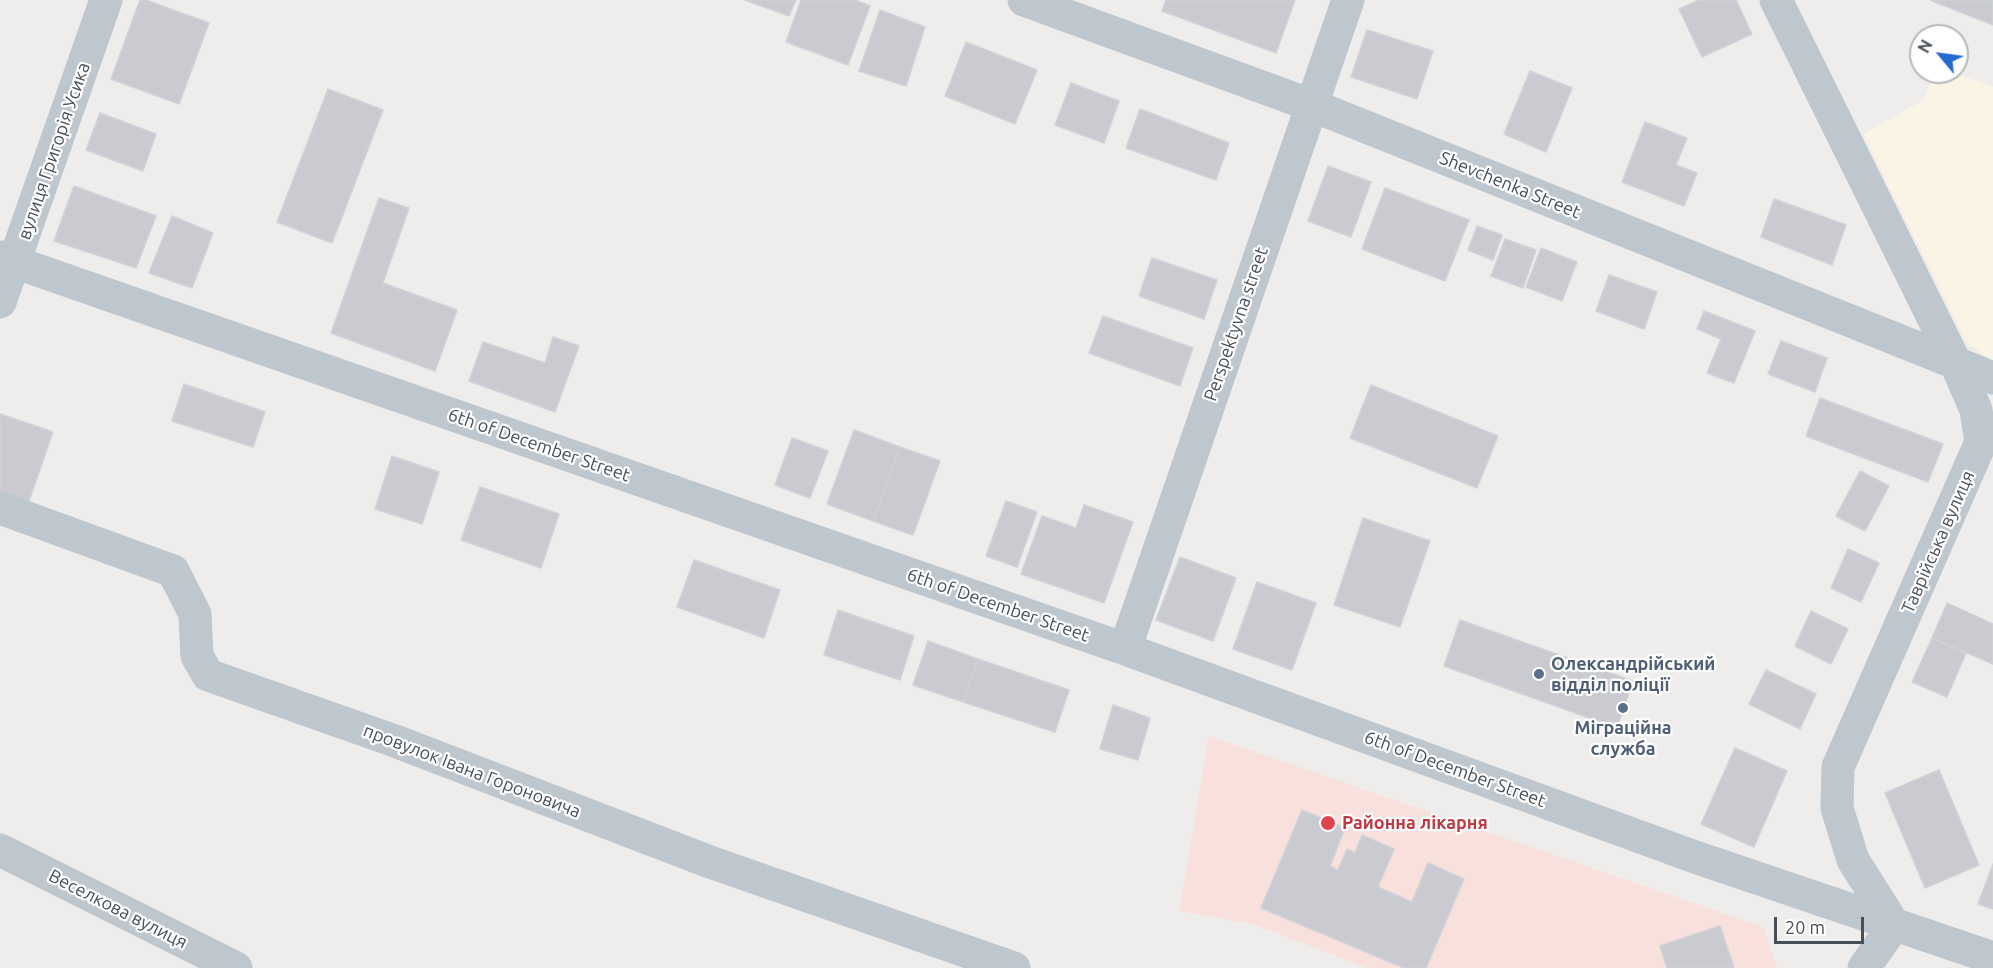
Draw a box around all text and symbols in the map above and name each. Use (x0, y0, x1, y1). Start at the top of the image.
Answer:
north arrow (1909, 24, 1969, 84)
text: N (1914, 37, 1936, 56)
street label: вулиця Григорія Усика (13, 59, 95, 243)
street label: Shevchenka Street (1436, 147, 1584, 223)
street label: Perspektyvna street (1199, 244, 1273, 404)
street label: 6th of December Street (445, 404, 633, 486)
street label: Таврійська вулиця (1897, 467, 1979, 617)
street label: 6th of December Street (904, 564, 1092, 646)
place label: Олександрійський відділ поліції (1551, 653, 1715, 696)
marker: Олександрійський відділ поліції (1532, 667, 1546, 681)
marker: Міграційна служба (1616, 701, 1630, 715)
place label: Міграційна служба (1574, 717, 1672, 760)
street label: провулок Івана Гороновича (360, 720, 584, 822)
street label: 6th of December Street (1361, 726, 1549, 812)
place label: Районна лікарня (1342, 812, 1488, 834)
marker: Районна лікарня (1319, 814, 1337, 832)
street label: Веселкова вулиця (45, 865, 191, 953)
scale bar (1777, 905, 1867, 943)
text: 20 m (1785, 917, 1825, 937)

